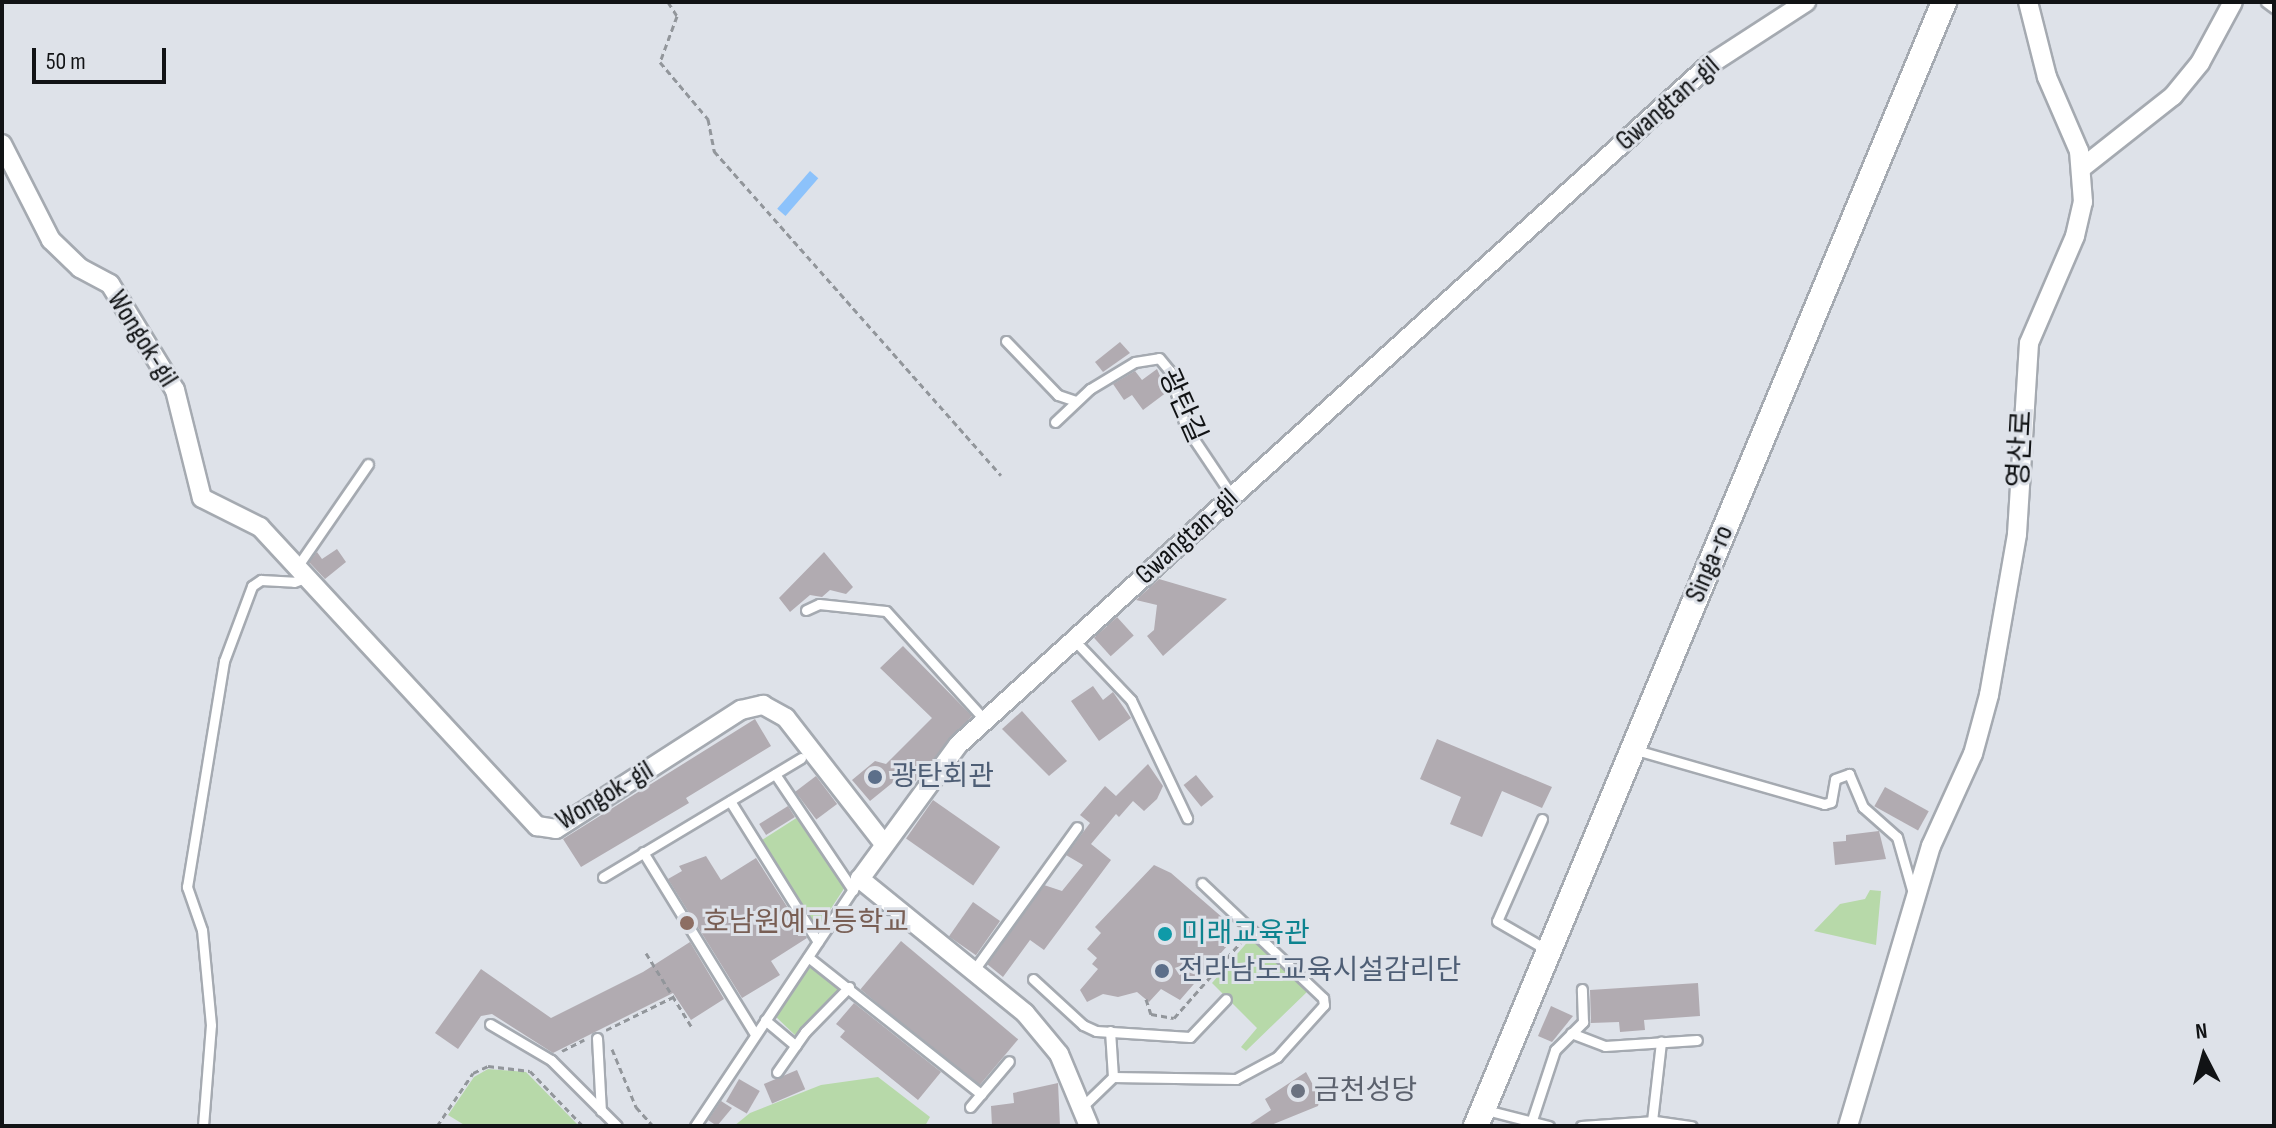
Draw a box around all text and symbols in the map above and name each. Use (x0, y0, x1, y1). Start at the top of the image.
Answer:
scale bar (36, 32, 170, 82)
text: 50 m (46, 47, 86, 76)
street label: Gwangtan-gil (1609, 50, 1727, 158)
street label: Wongok-gil (99, 285, 185, 393)
street label: 광탄길 (1151, 364, 1213, 448)
street label: 영산로 (2002, 410, 2040, 488)
street label: Gwangtan-gil (1129, 482, 1245, 592)
street label: Singa-ro (1679, 520, 1741, 608)
street label: Wongok-gil (550, 754, 660, 838)
place label: 광탄회관 (891, 760, 994, 794)
marker: 광탄회관 (866, 768, 884, 786)
place label: 호남원예고등학교 (703, 906, 909, 940)
marker: 호남원예고등학교 (678, 914, 696, 932)
place label: 미래교육관 (1181, 917, 1310, 951)
marker: 미래교육관 (1156, 925, 1174, 943)
place label: 전라남도교육시설감리단 (1178, 954, 1461, 988)
marker: 전라남도교육시설감리단 (1153, 962, 1171, 980)
north arrow (2164, 1016, 2244, 1096)
text: N (2194, 1018, 2209, 1046)
place label: 금천성당 (1314, 1074, 1417, 1108)
marker: 금천성당 (1289, 1082, 1307, 1100)

